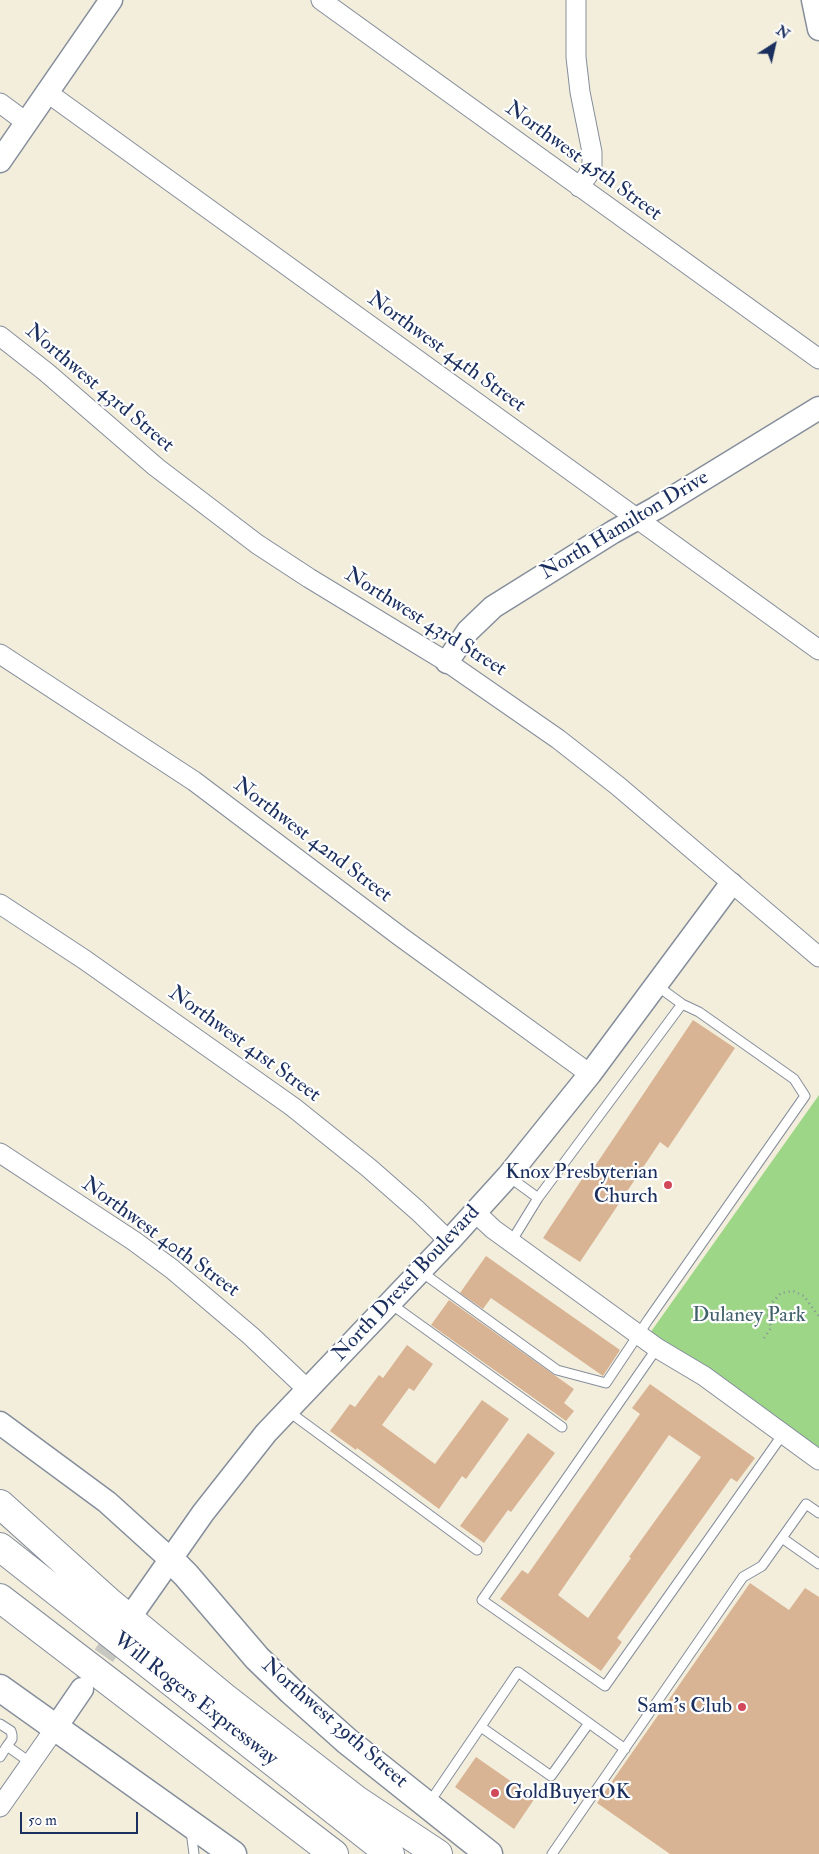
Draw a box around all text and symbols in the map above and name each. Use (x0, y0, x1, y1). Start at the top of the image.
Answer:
north arrow (749, 20, 799, 70)
text: N (773, 22, 793, 43)
street label: Northwest 45th Street (500, 97, 666, 227)
street label: Northwest 44th Street (362, 287, 530, 419)
street label: Northwest 43rd Street (20, 319, 178, 459)
street label: North Hamilton Drive (536, 466, 714, 586)
street label: Northwest 43rd Street (339, 563, 511, 683)
street label: Northwest 42nd Street (228, 773, 396, 909)
street label: Northwest 41st Street (163, 981, 325, 1109)
place label: Knox Presbyterian Church (505, 1160, 658, 1210)
street label: Northwest 40th Street (76, 1172, 244, 1304)
marker: Knox Presbyterian Church (662, 1179, 674, 1191)
street label: North Drexel Boulevard (328, 1201, 486, 1367)
park label: Dulaney Park (692, 1303, 806, 1329)
street label: Will Rogers Expressway (108, 1628, 282, 1772)
street label: Northwest 39th Street (256, 1654, 412, 1794)
place label: Sam's Club (637, 1694, 732, 1720)
marker: Sam's Club (736, 1701, 748, 1713)
place label: GoldBuyerOK (505, 1780, 630, 1806)
marker: GoldBuyerOK (489, 1787, 501, 1799)
scale bar (22, 1802, 140, 1834)
text: 50 m (28, 1811, 57, 1830)

